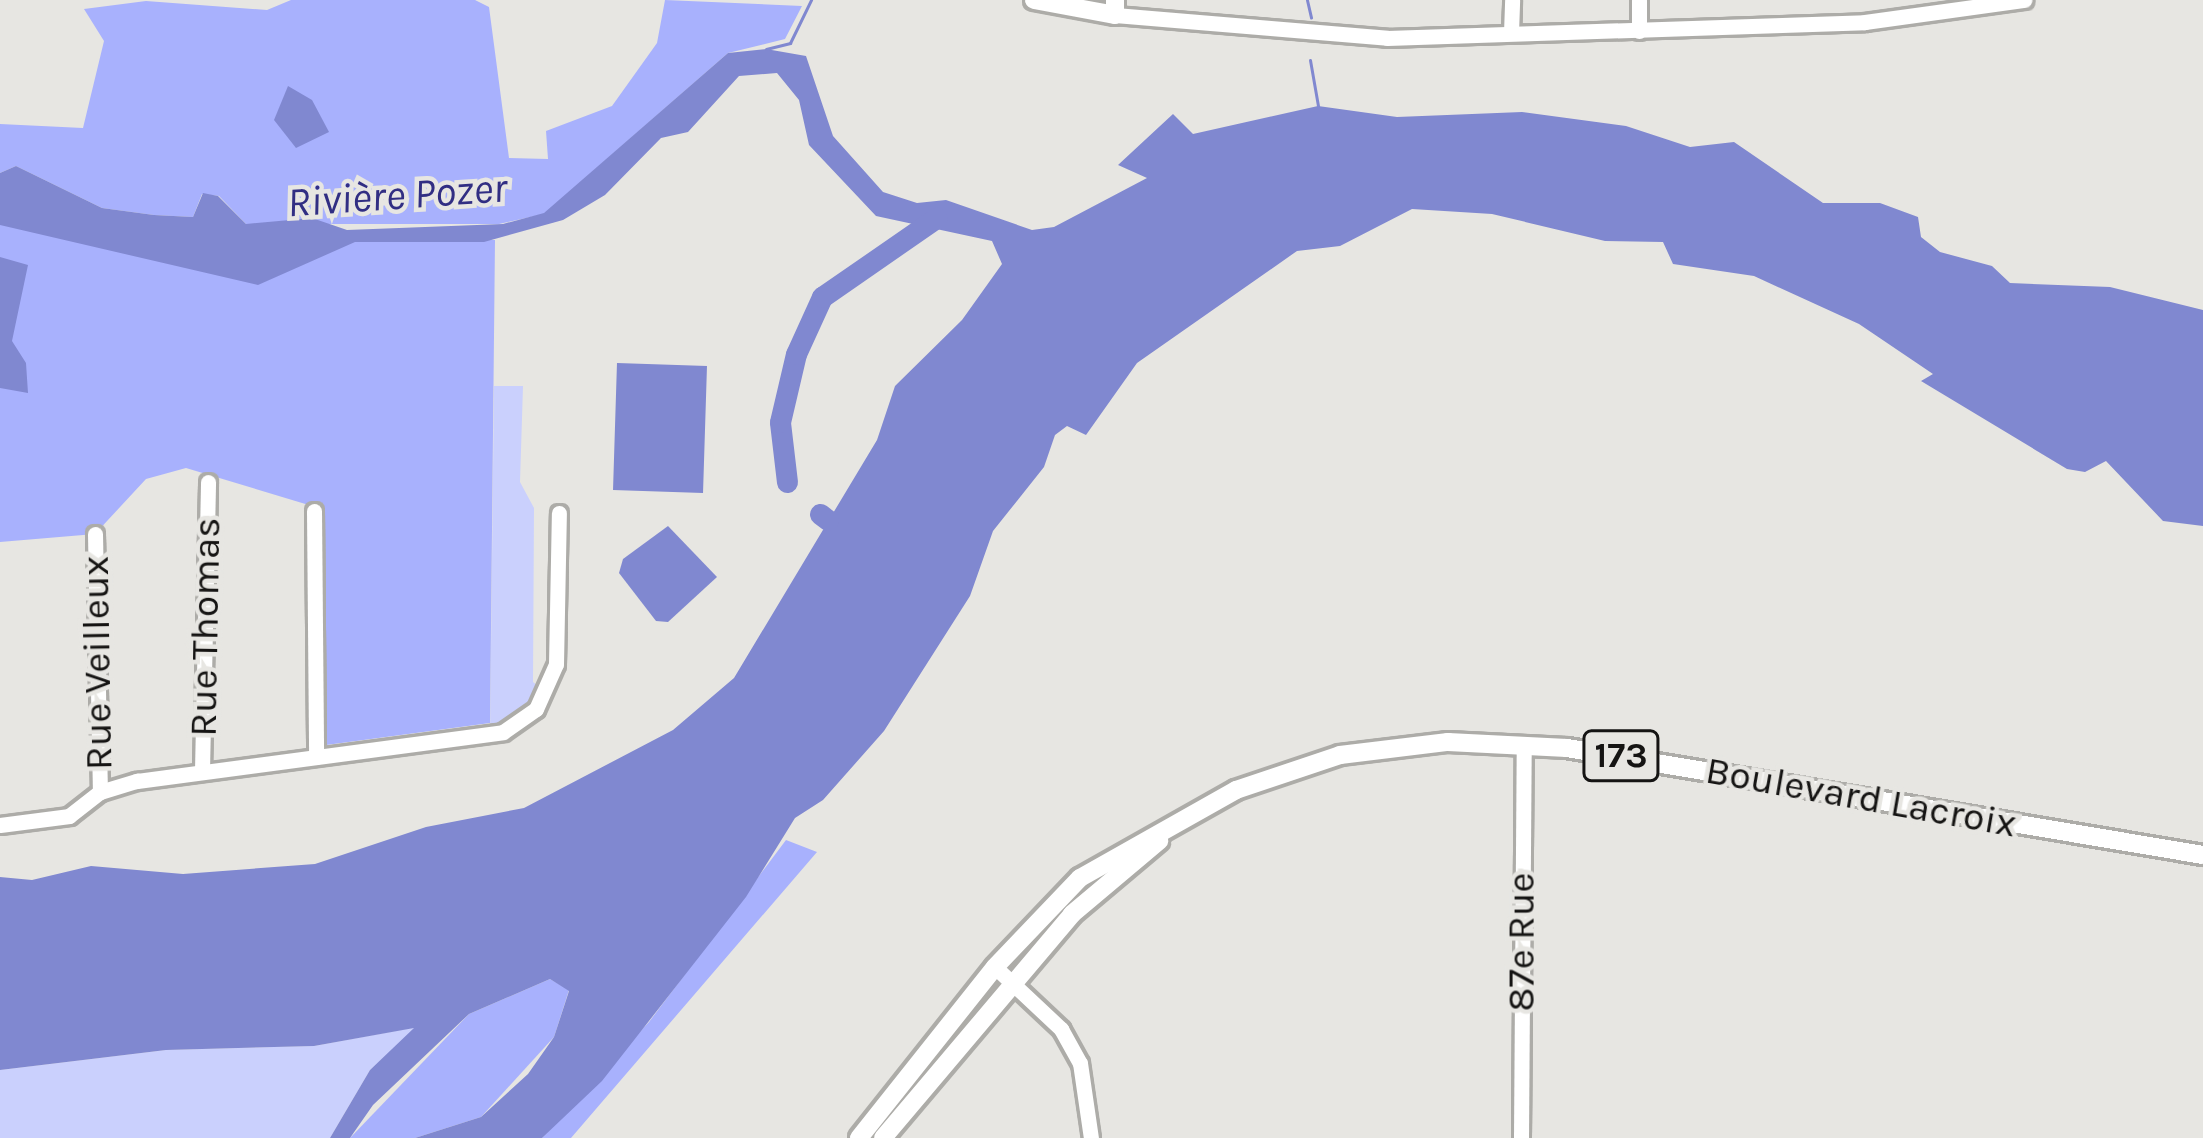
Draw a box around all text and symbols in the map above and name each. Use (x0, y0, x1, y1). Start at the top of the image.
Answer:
water label: Rivière Pozer (285, 162, 509, 228)
street label: Rue Thomas (180, 517, 230, 737)
street label: Rue Veilleux (72, 555, 122, 771)
road number: 173 (1582, 726, 1660, 786)
street label: Boulevard Lacroix (1702, 747, 2020, 847)
street label: 87e Rue (1498, 872, 1544, 1012)

